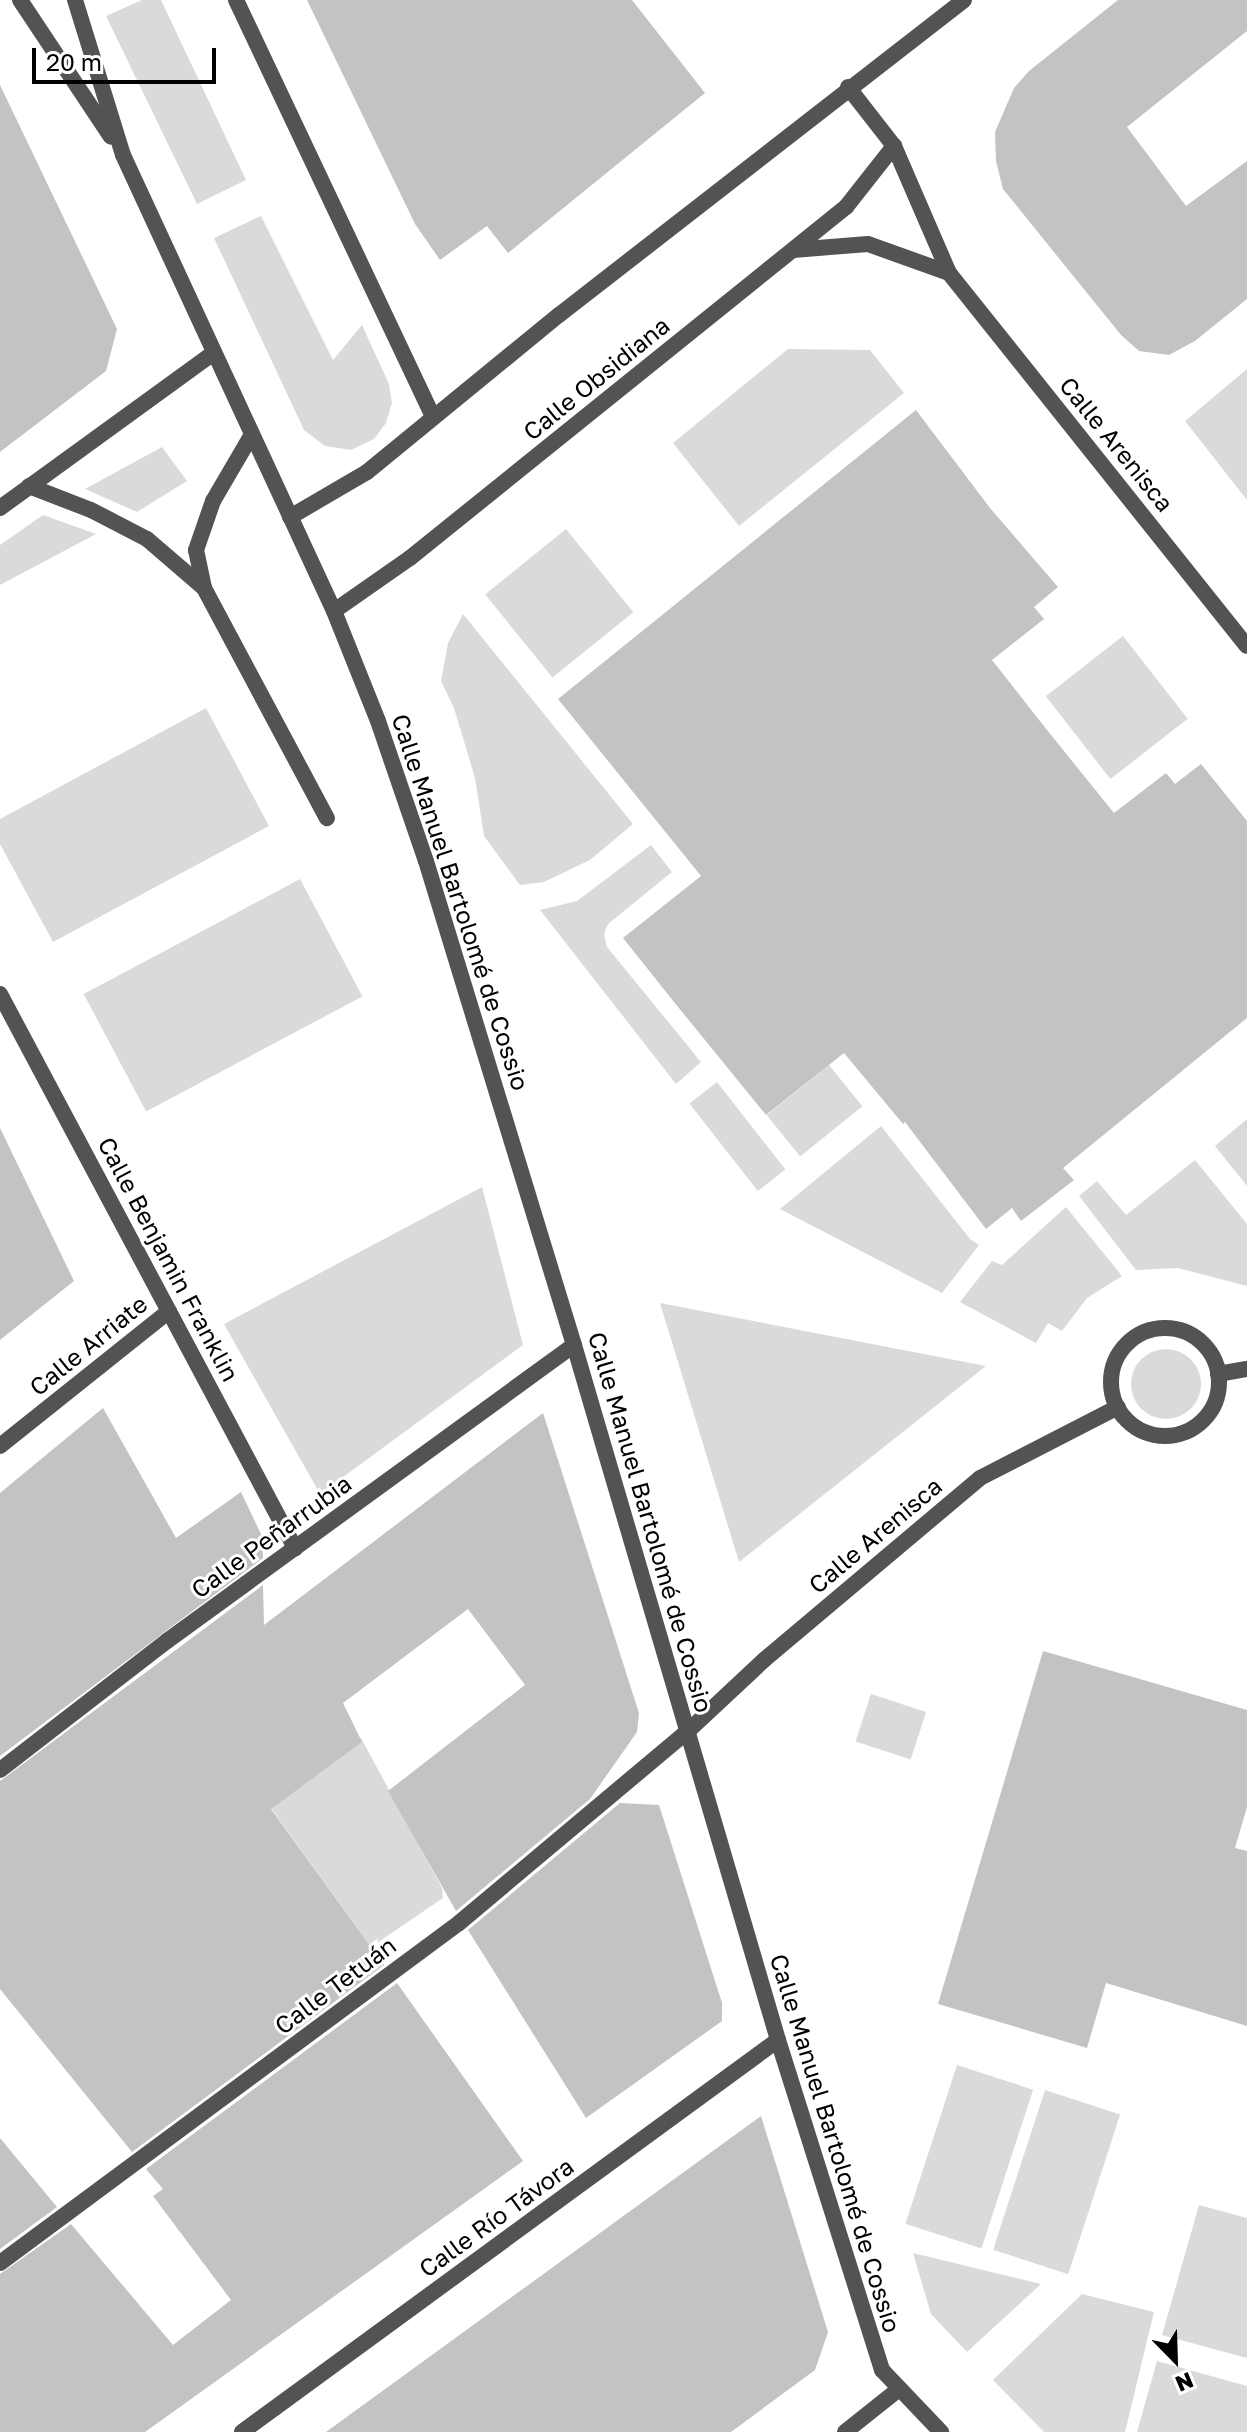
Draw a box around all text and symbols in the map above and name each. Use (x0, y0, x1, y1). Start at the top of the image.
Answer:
scale bar (36, 32, 220, 82)
text: 20 m (46, 47, 102, 76)
street label: Calle Obsidiana (517, 310, 675, 446)
street label: Calle Arenisca (1054, 371, 1180, 517)
street label: Calle Manuel Bartolomé de Cossio (386, 710, 536, 1094)
street label: Calle Benjamin Franklin (92, 1132, 246, 1386)
street label: Calle Arriate (23, 1289, 153, 1401)
street label: Calle Manuel Bartolomé de Cossio (583, 1329, 719, 1715)
street label: Calle Peñarrubia (185, 1468, 357, 1604)
street label: Calle Arenisca (803, 1471, 947, 1599)
street label: Calle Tetuán (269, 1930, 401, 2040)
street label: Calle Manuel Bartolomé de Cossio (765, 1950, 907, 2336)
street label: Calle Río Távora (413, 2151, 579, 2283)
north arrow (1135, 2320, 1215, 2400)
text: N (1172, 2367, 1198, 2398)

